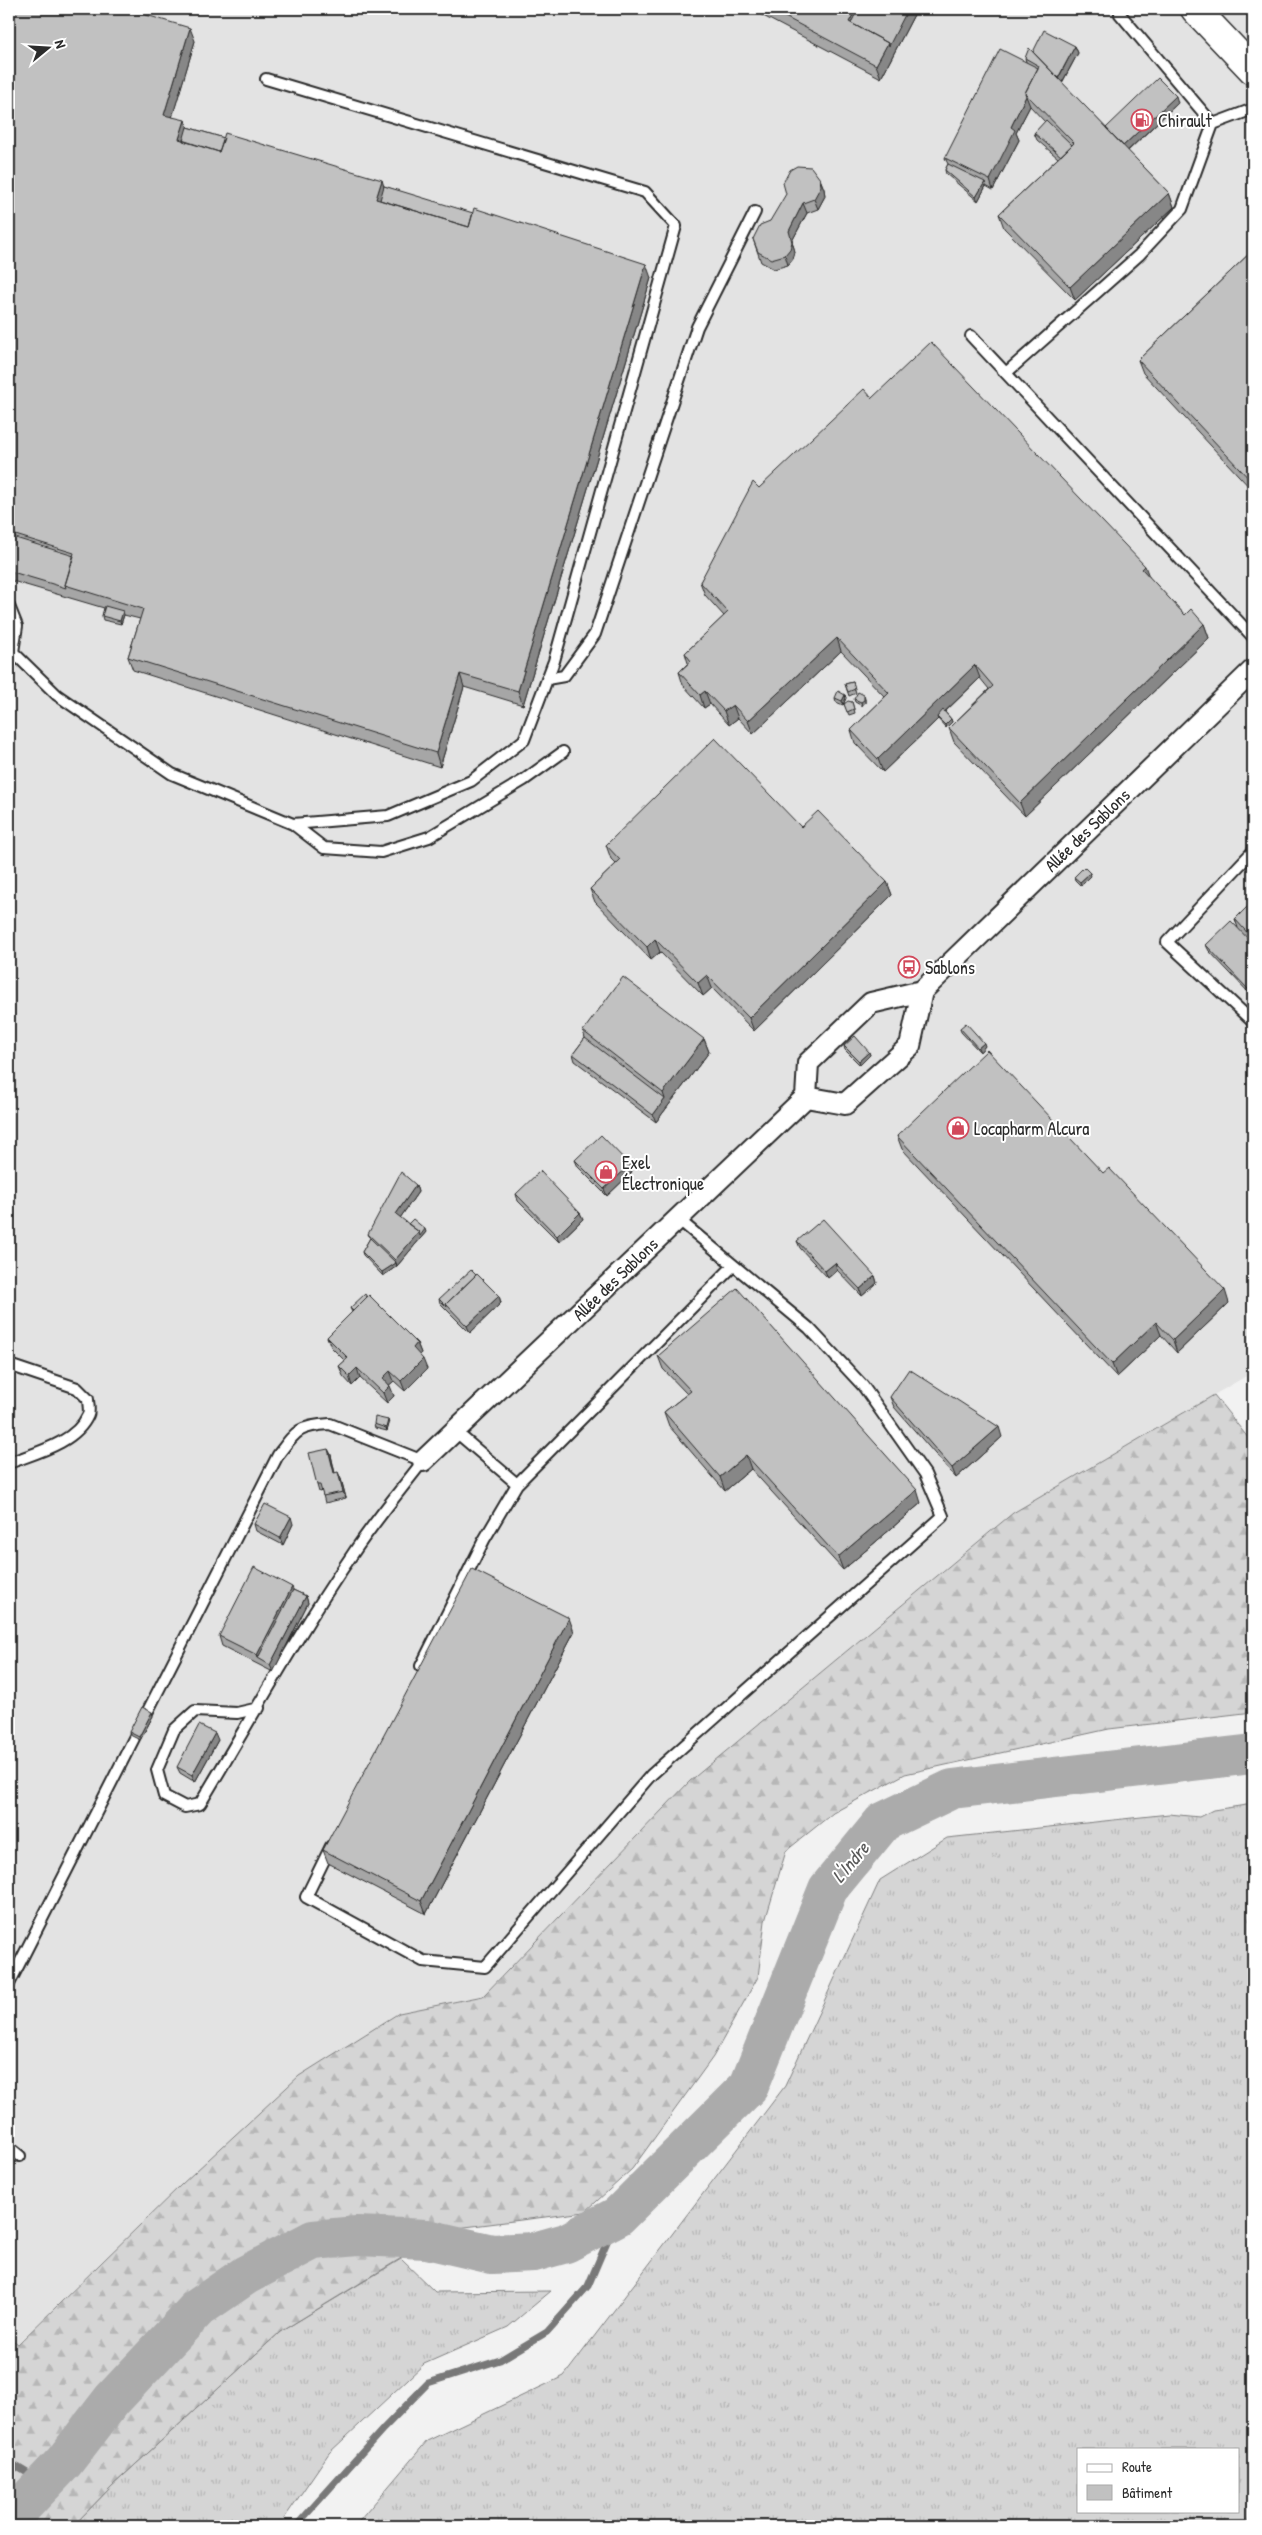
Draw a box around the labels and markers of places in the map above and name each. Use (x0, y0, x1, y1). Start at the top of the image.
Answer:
fuel station icon: Chirault (1130, 108, 1154, 132)
place label: Chirault (1158, 108, 1212, 133)
bus stop icon: Sablons (897, 955, 921, 979)
place label: Sablons (925, 955, 975, 980)
shop icon: Locapharm Alcura (946, 1116, 970, 1140)
place label: Locapharm Alcura (974, 1116, 1089, 1141)
place label: Exel Électronique (622, 1150, 704, 1196)
shop icon: Exel Électronique (594, 1160, 618, 1184)

